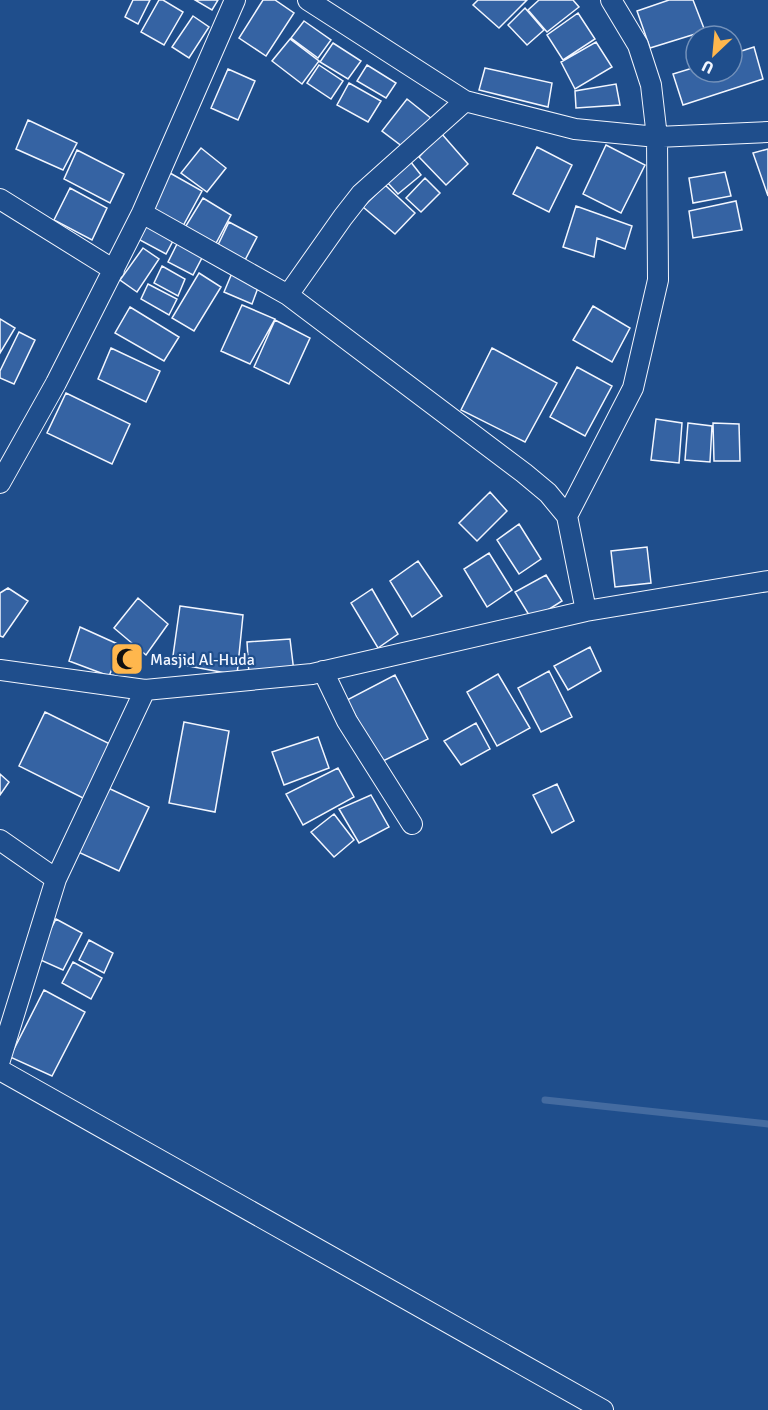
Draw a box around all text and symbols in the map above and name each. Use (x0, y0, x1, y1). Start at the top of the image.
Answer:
north arrow (684, 24, 744, 84)
text: U (699, 55, 717, 78)
mosque icon: Masjid Al-Huda (109, 641, 145, 677)
place label: Masjid Al-Huda (150, 650, 255, 670)

